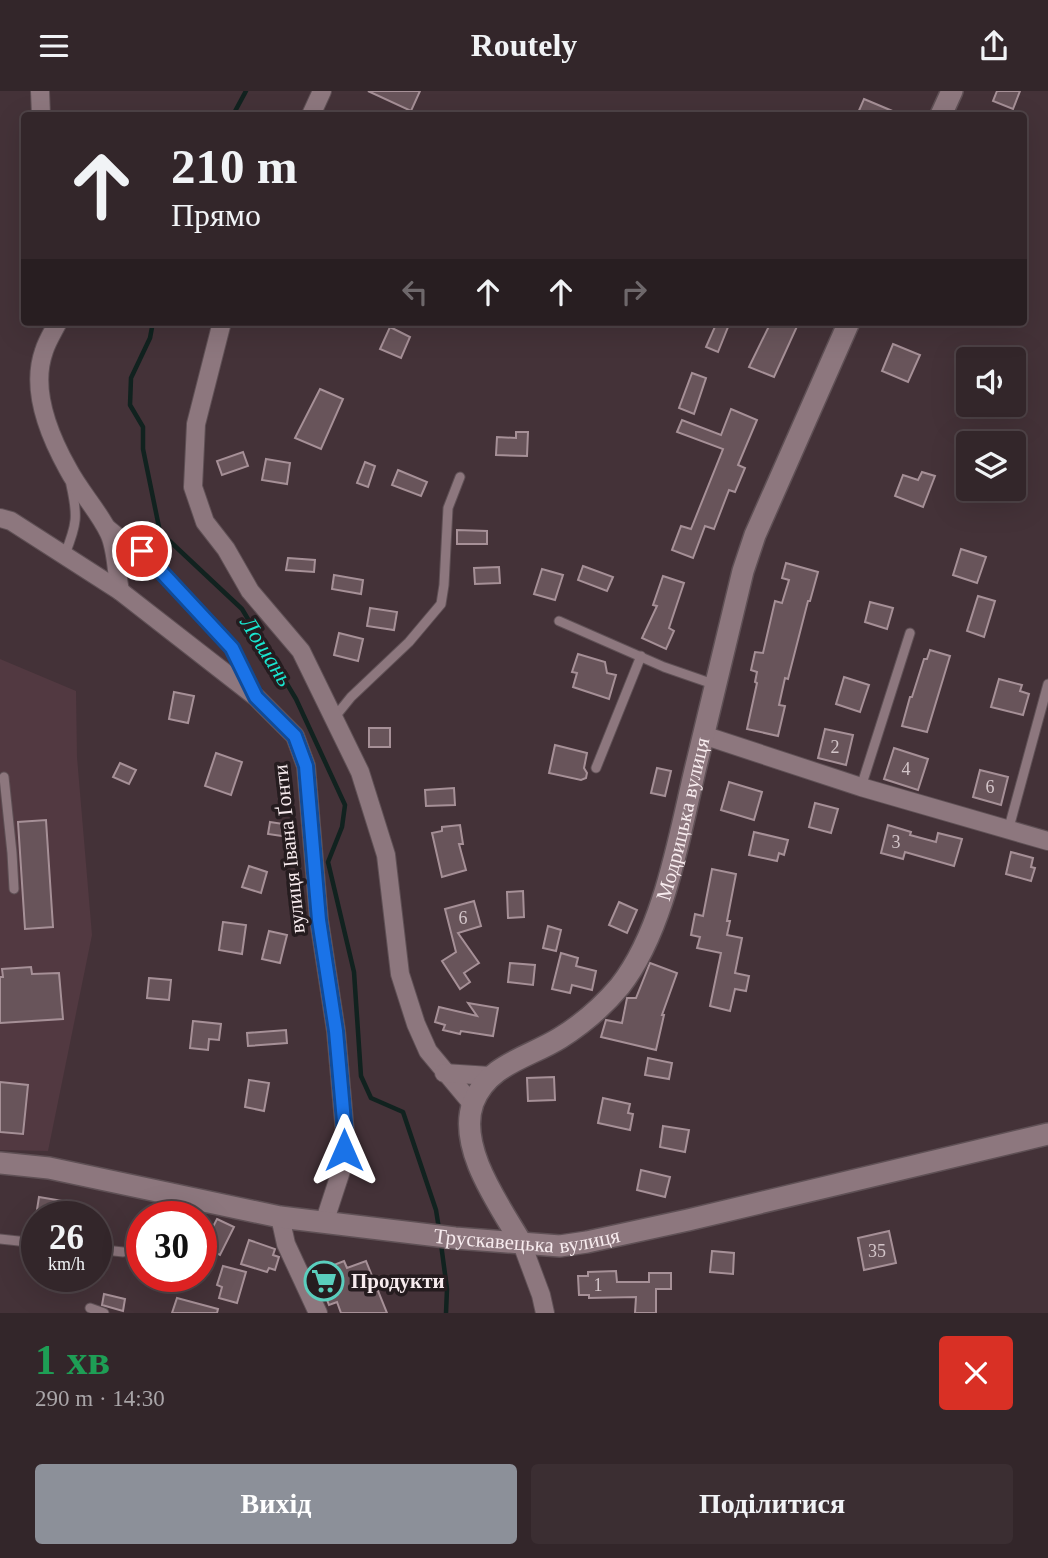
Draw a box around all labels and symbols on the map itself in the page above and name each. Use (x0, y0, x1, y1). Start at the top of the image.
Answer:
pin (112, 521, 172, 581)
water label: Лошань (235, 611, 298, 691)
street label: Модрицька вулиця (651, 735, 715, 904)
house number: 2 (831, 737, 840, 757)
house number: 4 (902, 759, 911, 779)
street label: вулиця Івана Ґонти (268, 763, 310, 935)
house number: 6 (986, 777, 995, 797)
house number: 3 (892, 832, 901, 852)
house number: 6 (459, 908, 468, 928)
position arrow (307, 1113, 381, 1187)
speed limit sign: 30 (126, 1201, 217, 1292)
street label: Трускавецька вулиця (432, 1223, 622, 1258)
house number: 35 (868, 1241, 886, 1261)
supermarket icon: Продукти (303, 1260, 345, 1302)
place label: Продукти (351, 1269, 445, 1293)
house number: 1 (594, 1275, 603, 1295)

